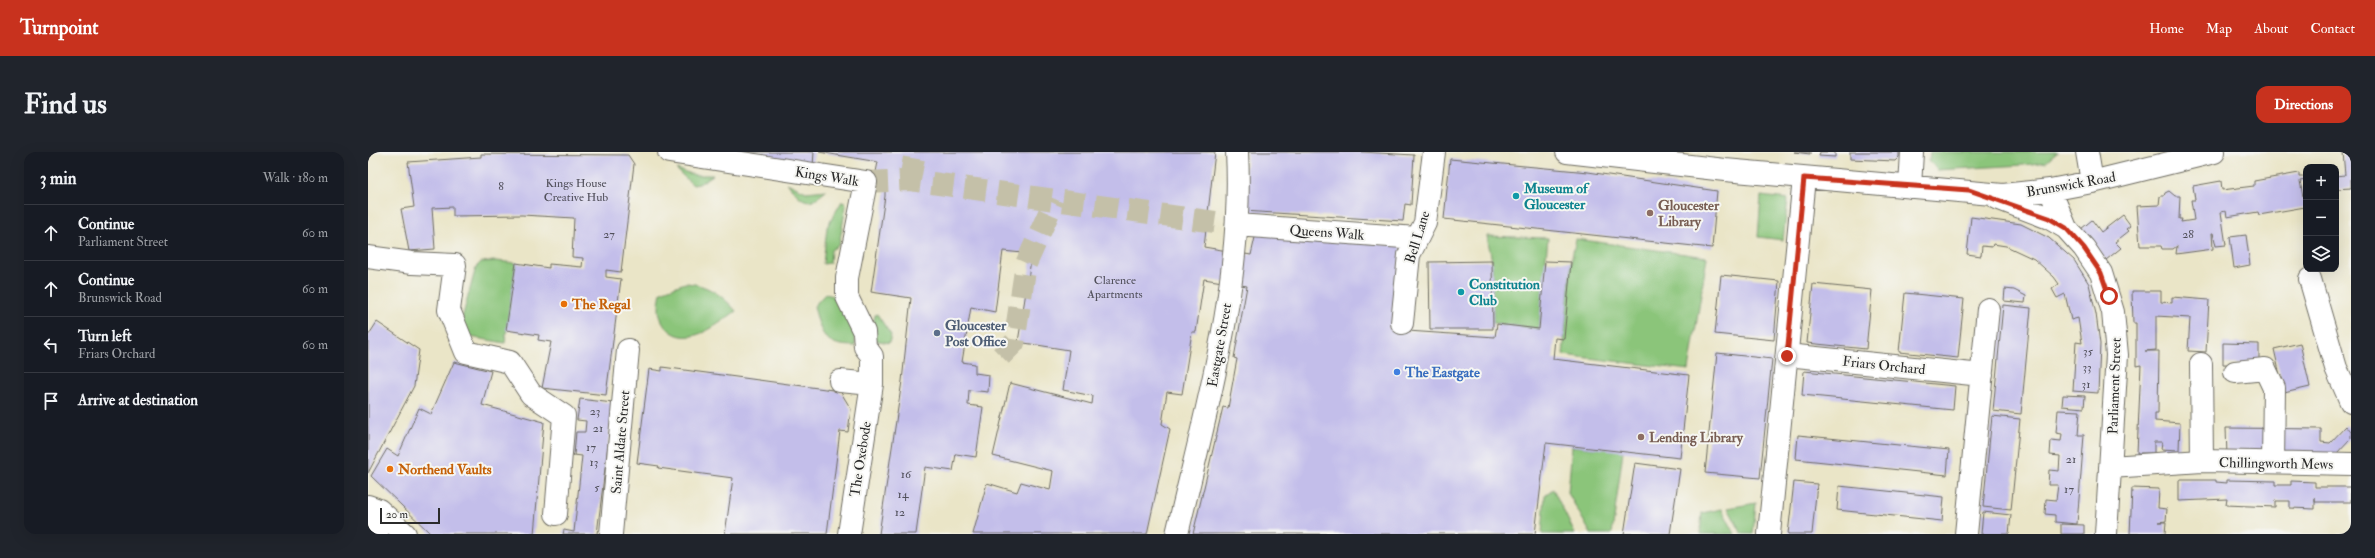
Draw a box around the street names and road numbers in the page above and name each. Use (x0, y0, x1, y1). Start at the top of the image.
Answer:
street label: Kings Walk (794, 163, 860, 190)
street label: Brunswick Road (2025, 168, 2117, 201)
street label: Bell Lane (1401, 209, 1434, 266)
street label: Queens Walk (1289, 221, 1365, 244)
street label: Eastgate Street (1204, 301, 1235, 388)
street label: Parliament Street (2104, 337, 2125, 435)
street label: Friars Orchard (1842, 353, 1926, 378)
street label: Saint Aldate Street (607, 389, 634, 495)
street label: The Oxebode (846, 420, 875, 498)
street label: Chillingworth Mews (2219, 454, 2333, 473)

